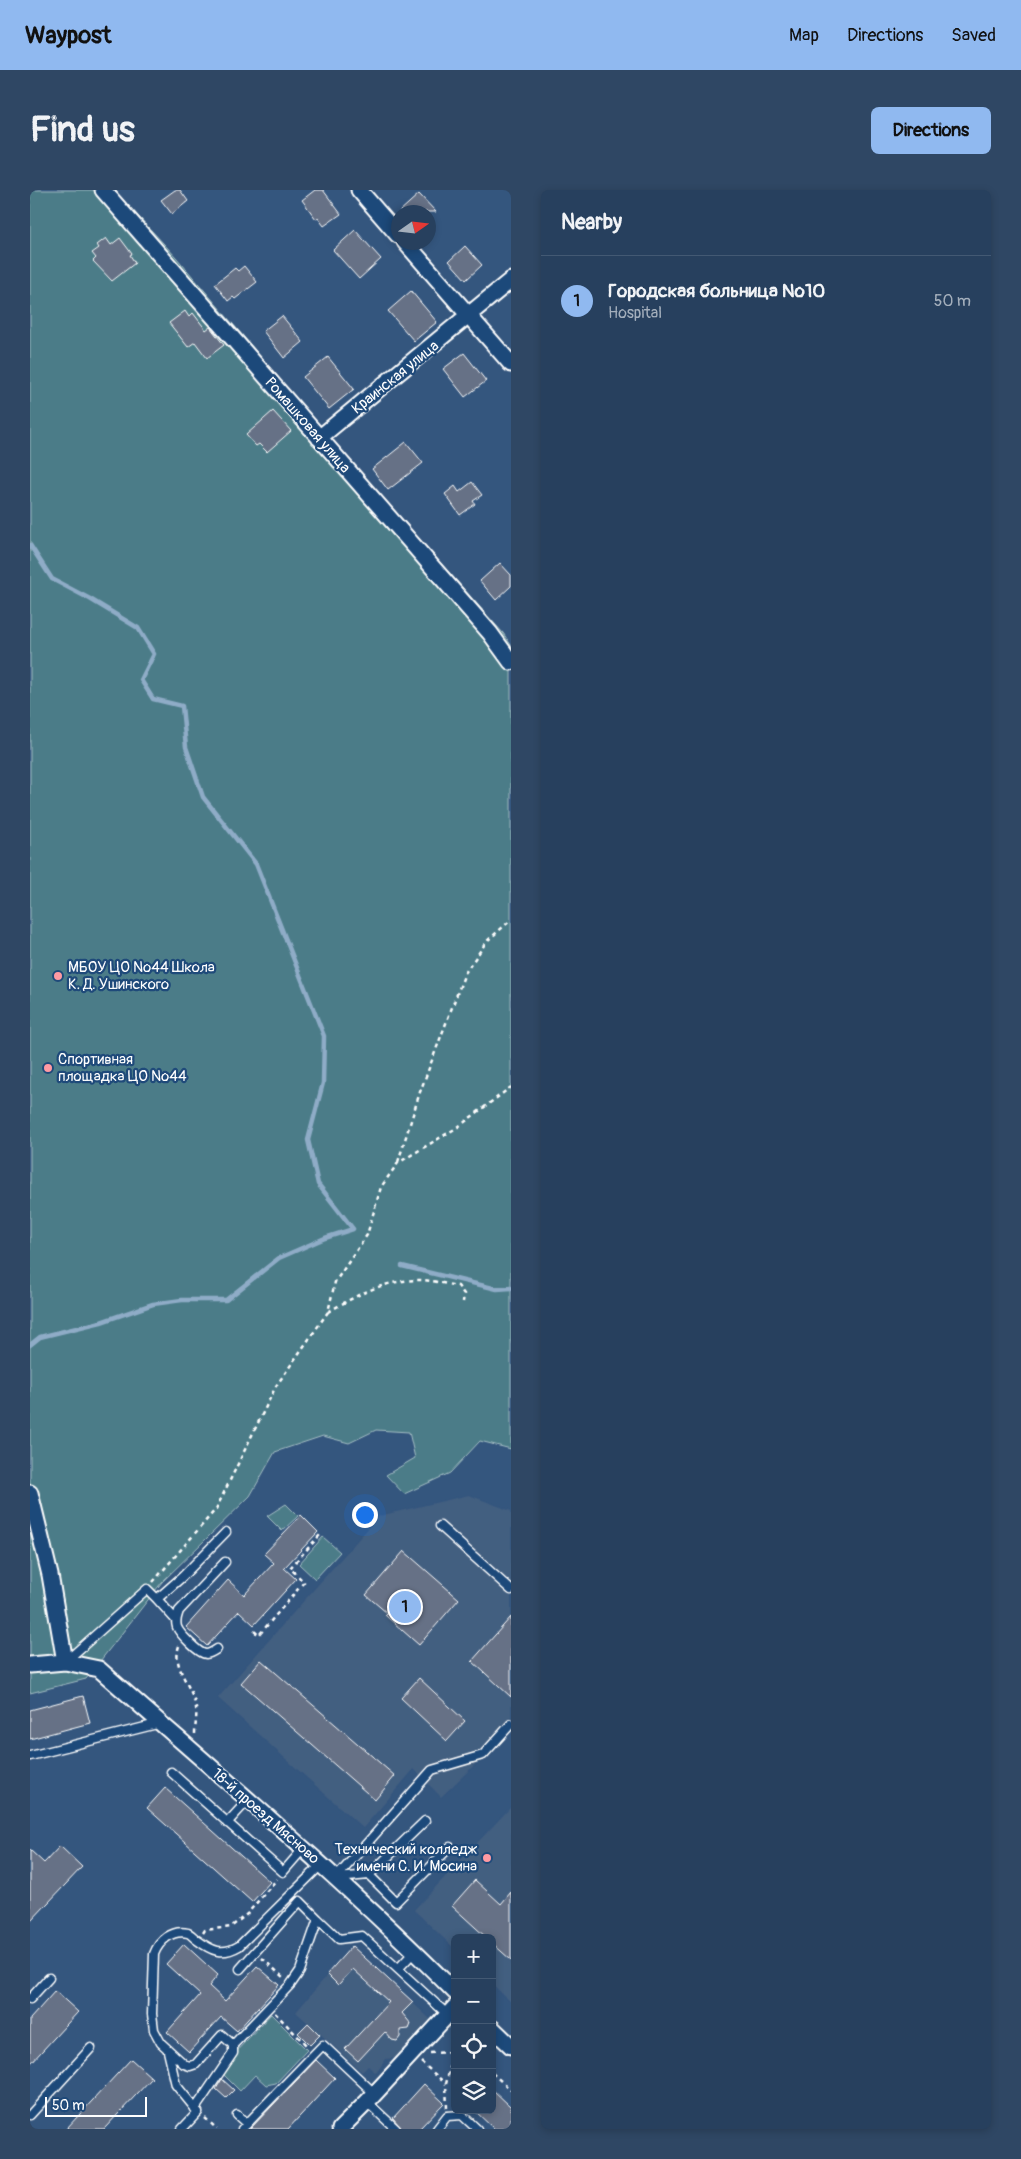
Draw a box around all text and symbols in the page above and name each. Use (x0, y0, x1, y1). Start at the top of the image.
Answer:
text: Waypost (25, 21, 112, 50)
text: Map (789, 24, 819, 47)
text: Directions (847, 24, 923, 47)
text: Saved (951, 24, 996, 47)
button: Directions (871, 107, 991, 154)
text: Find us (30, 108, 135, 152)
north arrow (391, 205, 436, 250)
text: Nearby (561, 209, 622, 236)
text: Городская больница №10 (608, 279, 825, 303)
text: 1 (574, 291, 580, 311)
text: 50 m (934, 291, 971, 311)
text: Hospital (608, 303, 662, 323)
street label: Краинская улица (348, 336, 443, 418)
street label: Ромашковая улица (261, 374, 354, 477)
place label: МБОУ ЦО №44 Школа К. Д. Ушинского (68, 958, 215, 994)
marker: МБОУ ЦО №44 Школа К. Д. Ушинского (52, 970, 64, 982)
place label: Спортивная площадка ЦО №44 (58, 1050, 187, 1086)
marker: Спортивная площадка ЦО №44 (42, 1062, 54, 1074)
your location (352, 1502, 378, 1528)
pin: 1 (389, 1588, 421, 1626)
street label: 18-й проезд Мясново (208, 1764, 323, 1868)
place label: Технический колледж имени С. И. Мосина (335, 1840, 477, 1876)
marker: Технический колледж имени С. И. Мосина (481, 1852, 493, 1864)
map controls (451, 1934, 496, 2114)
button: + (451, 1934, 496, 1979)
button: − (451, 1979, 496, 2024)
button: locate (451, 2024, 496, 2069)
button: layers (451, 2069, 496, 2114)
scale bar (45, 2094, 148, 2117)
text: 50 m (52, 2097, 85, 2114)

